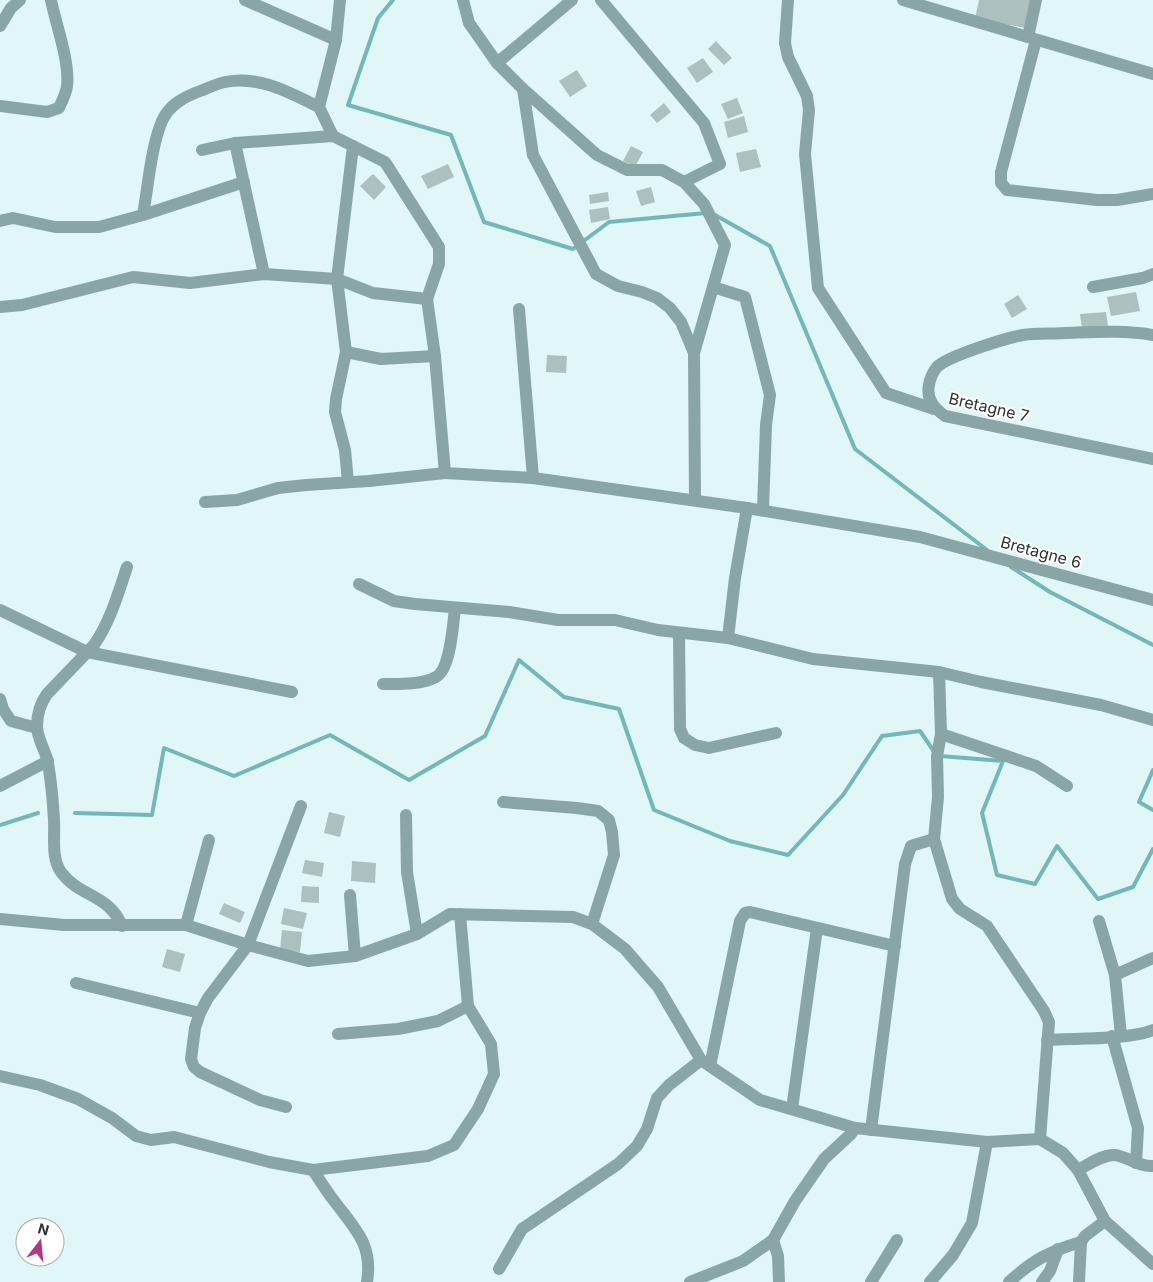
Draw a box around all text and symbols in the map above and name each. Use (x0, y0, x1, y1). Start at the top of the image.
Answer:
street label: Bretagne 7 (947, 388, 1031, 426)
street label: Bretagne 6 (998, 532, 1084, 572)
north arrow (15, 1217, 65, 1267)
text: N (36, 1219, 51, 1239)

